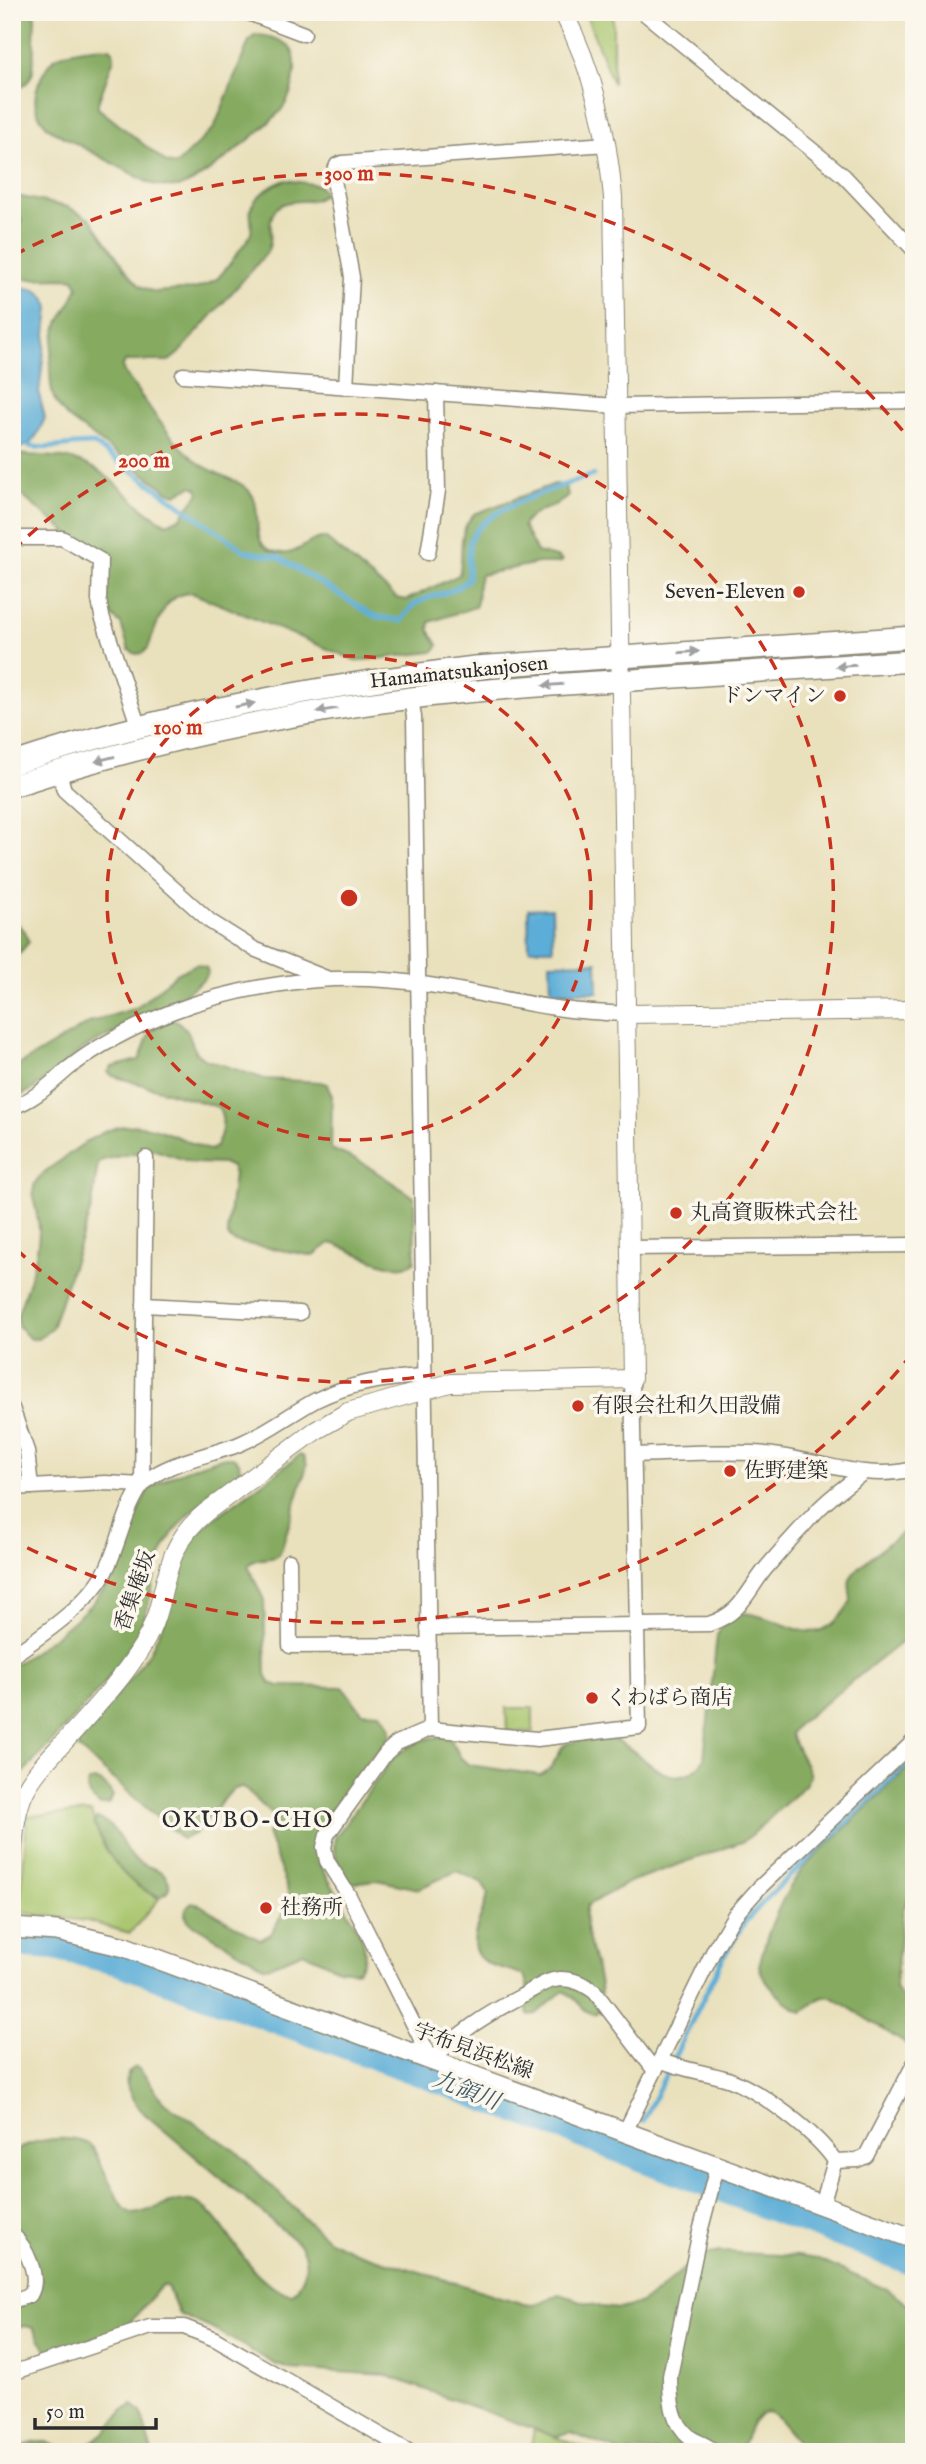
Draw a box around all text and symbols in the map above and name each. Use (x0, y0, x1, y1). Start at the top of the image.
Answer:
text: 300 m (324, 161, 374, 188)
text: 200 m (118, 448, 170, 475)
place label: Seven-Eleven (665, 579, 785, 606)
marker: Seven-Eleven (791, 584, 807, 600)
one-way arrow (678, 647, 700, 658)
street label: Hamamatsukanjosen (369, 650, 549, 696)
one-way arrow (834, 661, 856, 672)
one-way arrow (542, 680, 564, 691)
place label: ドンマイン (721, 683, 826, 710)
marker: ドンマイン (832, 688, 848, 704)
one-way arrow (234, 699, 256, 710)
one-way arrow (316, 705, 338, 716)
text: 100 m (153, 715, 203, 742)
one-way arrow (94, 754, 116, 765)
centre of rings (337, 886, 361, 910)
place label: 丸高資販株式会社 (690, 1200, 858, 1227)
marker: 丸高資販株式会社 (668, 1205, 684, 1221)
place label: 有限会社和久田設備 (592, 1393, 781, 1420)
marker: 有限会社和久田設備 (570, 1398, 586, 1414)
place label: 佐野建築 (744, 1458, 828, 1485)
marker: 佐野建築 (722, 1463, 738, 1479)
street label: 香集庵坂 (110, 1547, 162, 1635)
place label: くわばら商店 (606, 1685, 732, 1712)
marker: くわばら商店 (584, 1690, 600, 1706)
district label: OKUBO-CHO (162, 1806, 334, 1835)
place label: 社務所 (280, 1895, 343, 1922)
marker: 社務所 (258, 1900, 274, 1916)
street label: 宇布見浜松線 (409, 2018, 537, 2086)
water label: 九領川 (429, 2065, 506, 2118)
scale bar (35, 2387, 156, 2431)
text: 50 m (46, 2399, 85, 2426)

